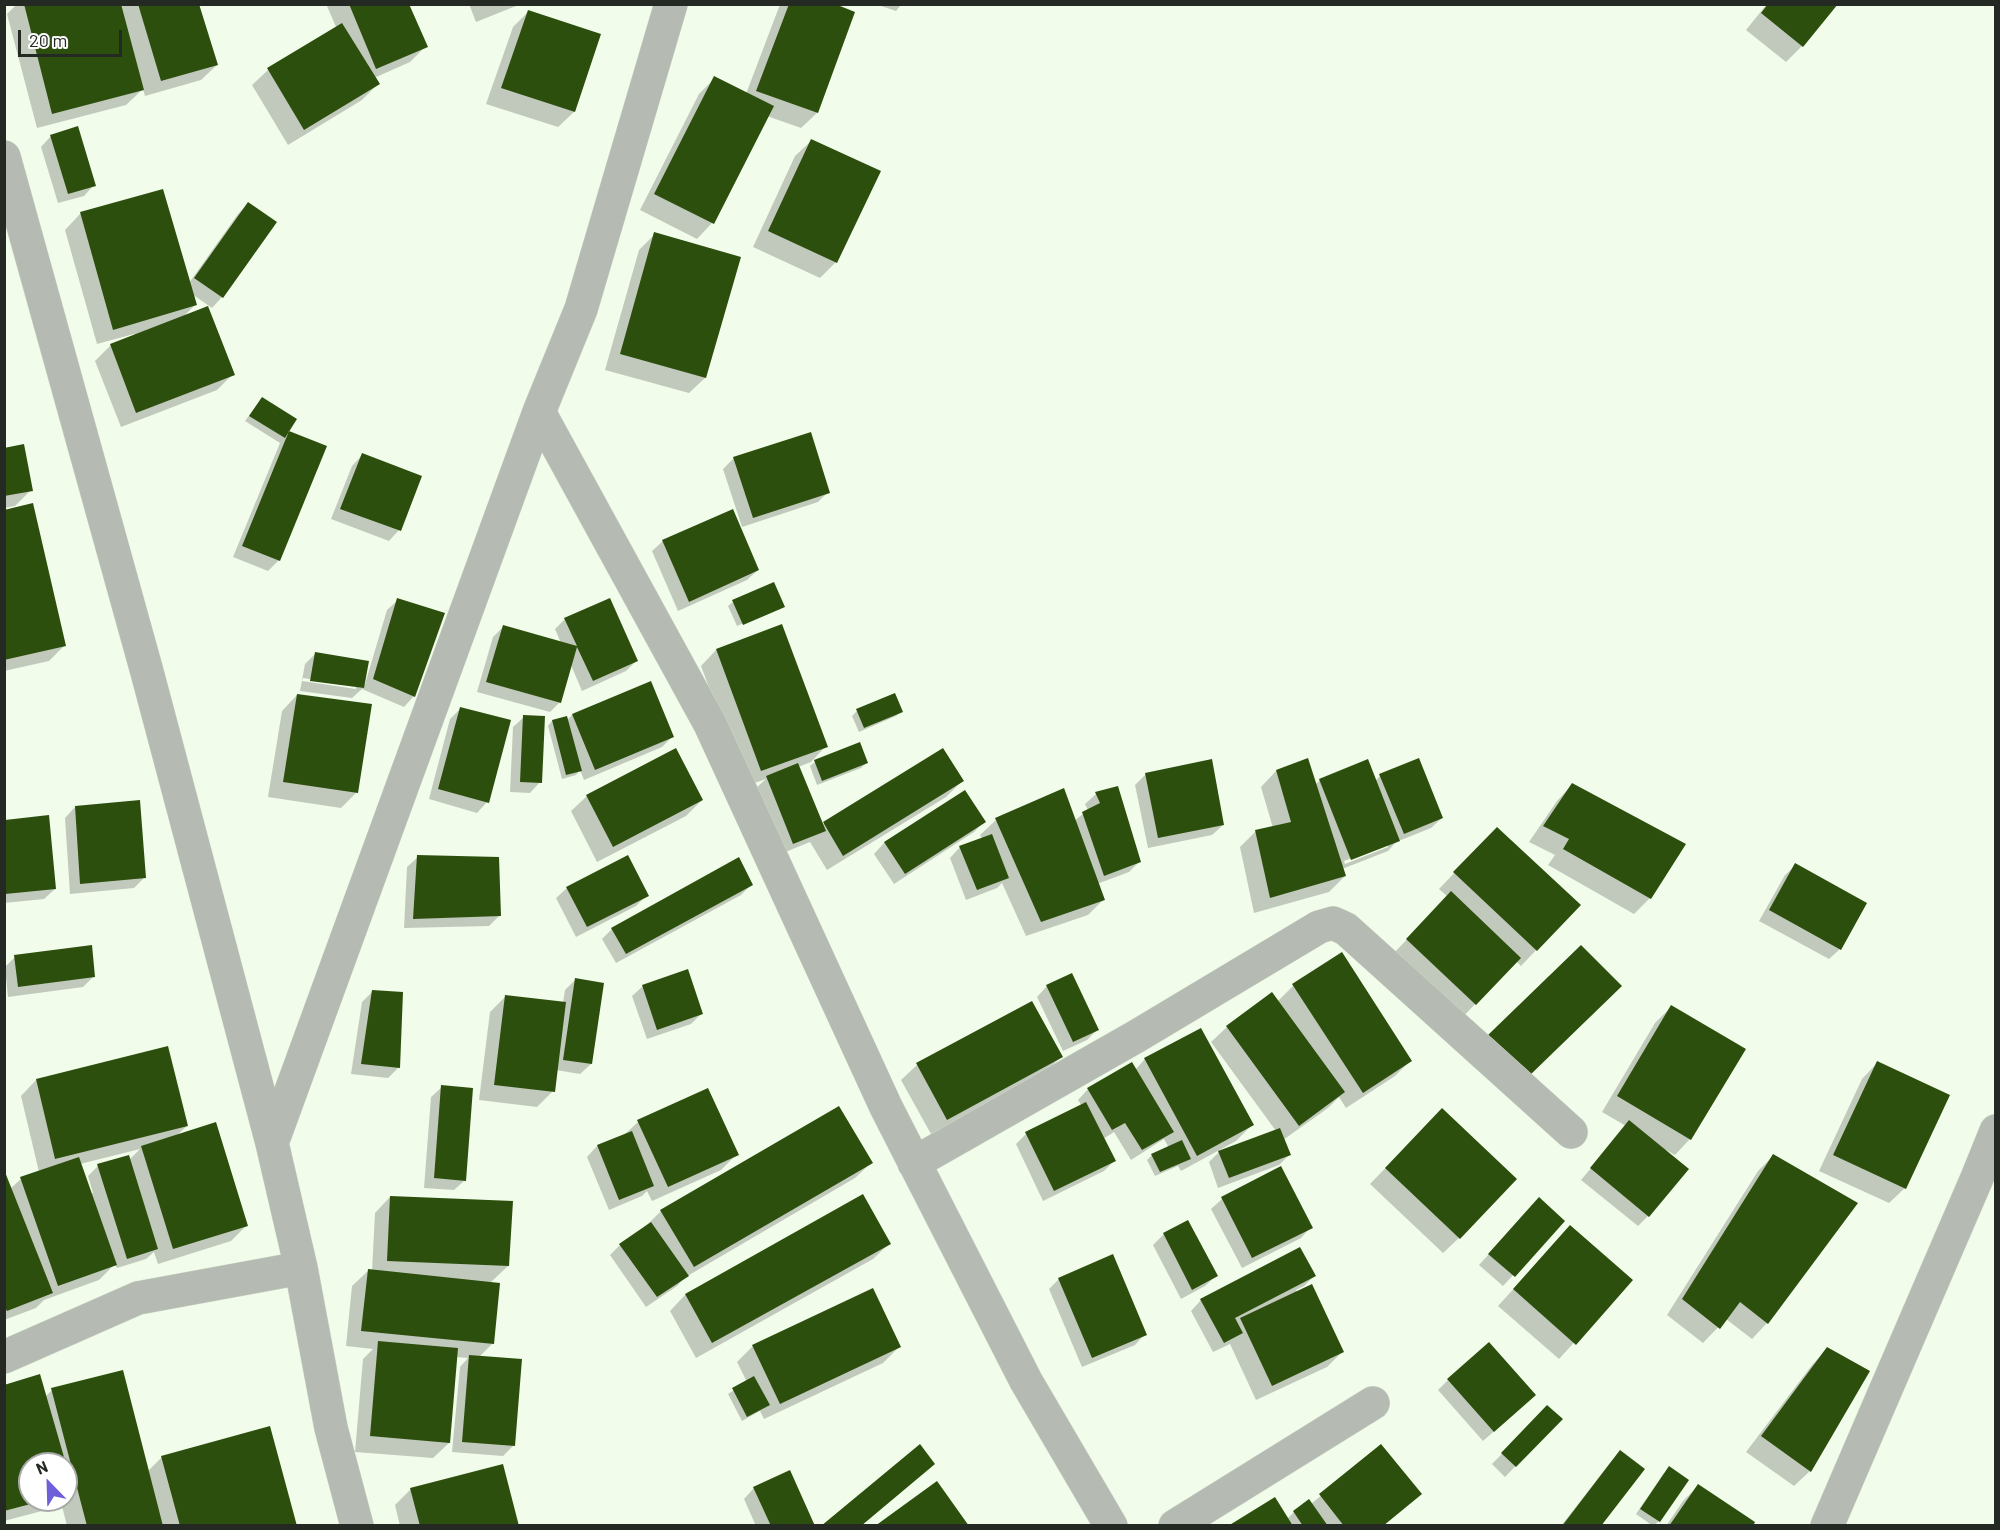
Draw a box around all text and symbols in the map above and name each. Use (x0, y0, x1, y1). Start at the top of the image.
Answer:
scale bar (21, 18, 124, 56)
text: 20 m (29, 29, 67, 51)
north arrow (18, 1452, 78, 1512)
text: N (33, 1456, 50, 1478)

